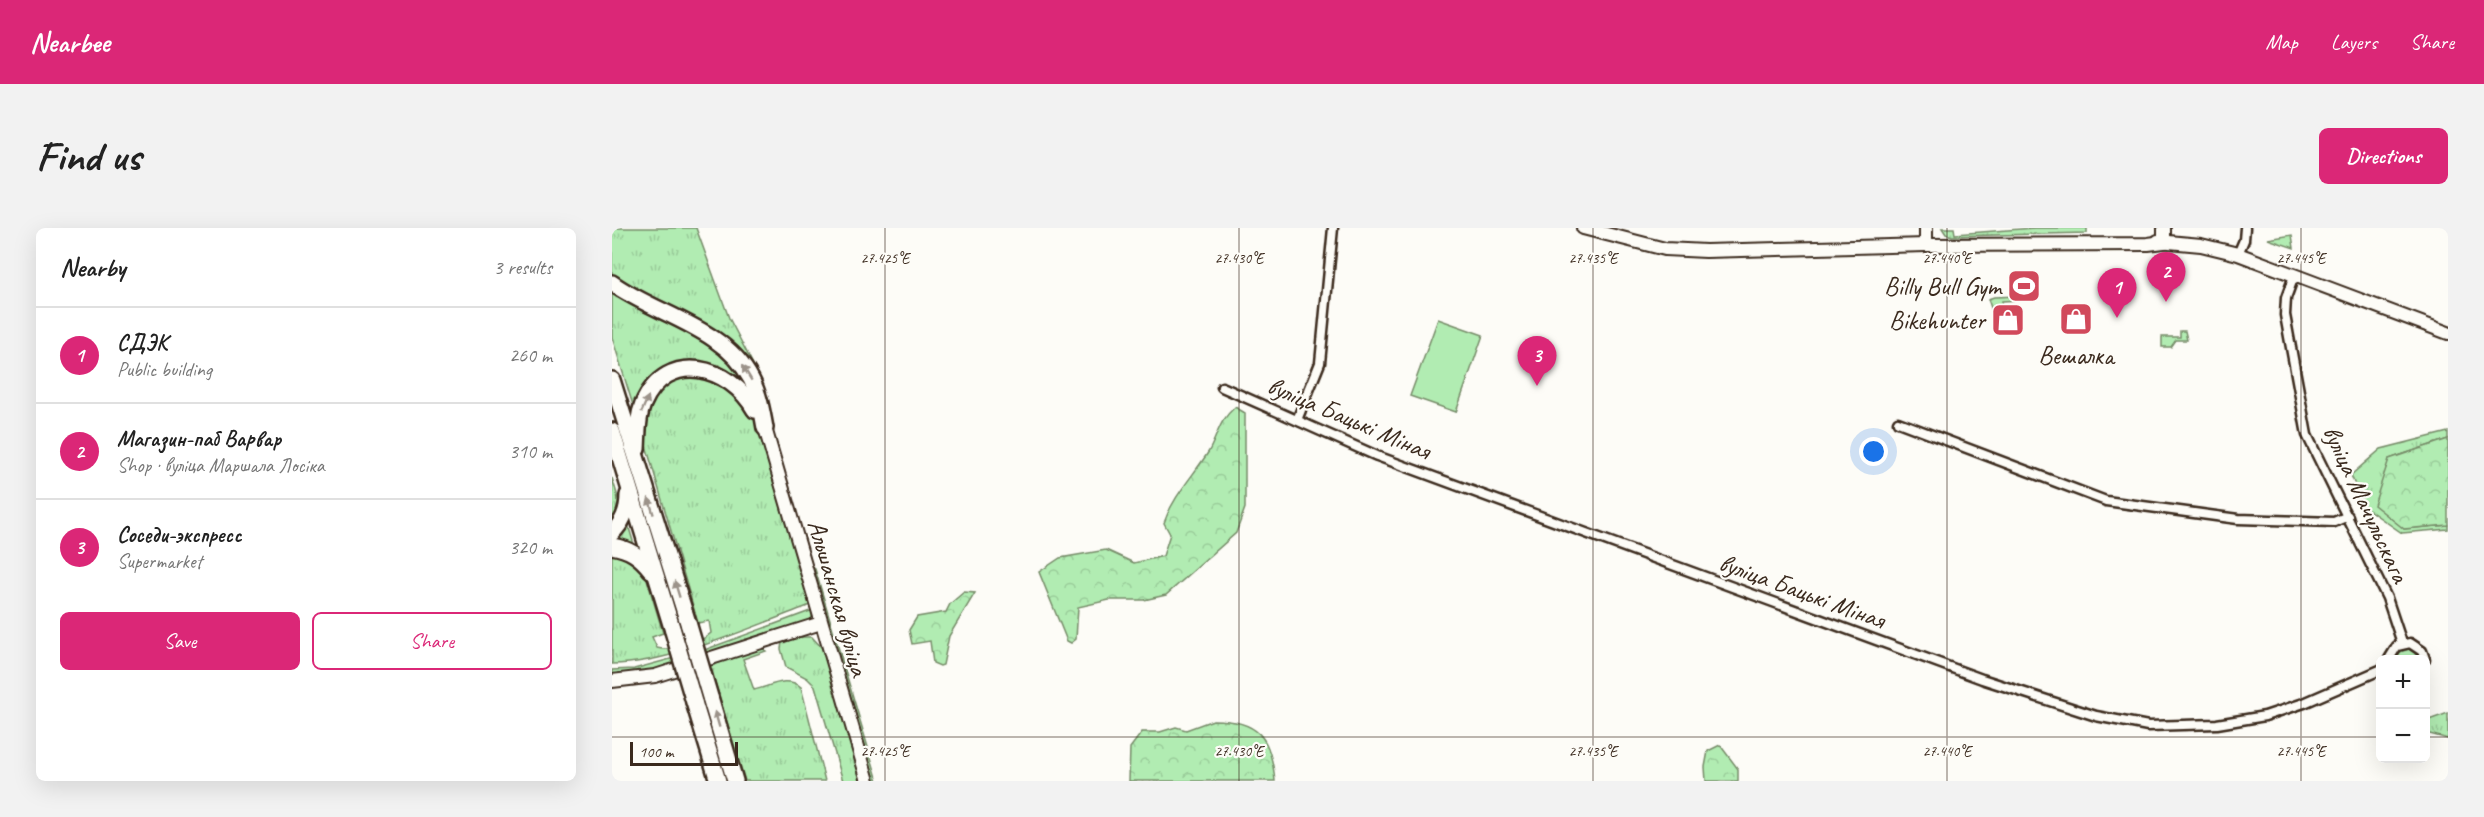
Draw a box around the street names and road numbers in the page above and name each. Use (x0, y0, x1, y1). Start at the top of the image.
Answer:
street label: вуліца Бацькі Міная (1263, 369, 1437, 468)
street label: вуліца Мачульскага (2315, 420, 2417, 589)
street label: Альшанская вуліца (800, 516, 876, 681)
street label: вуліца Бацькі Міная (1715, 546, 1891, 637)

